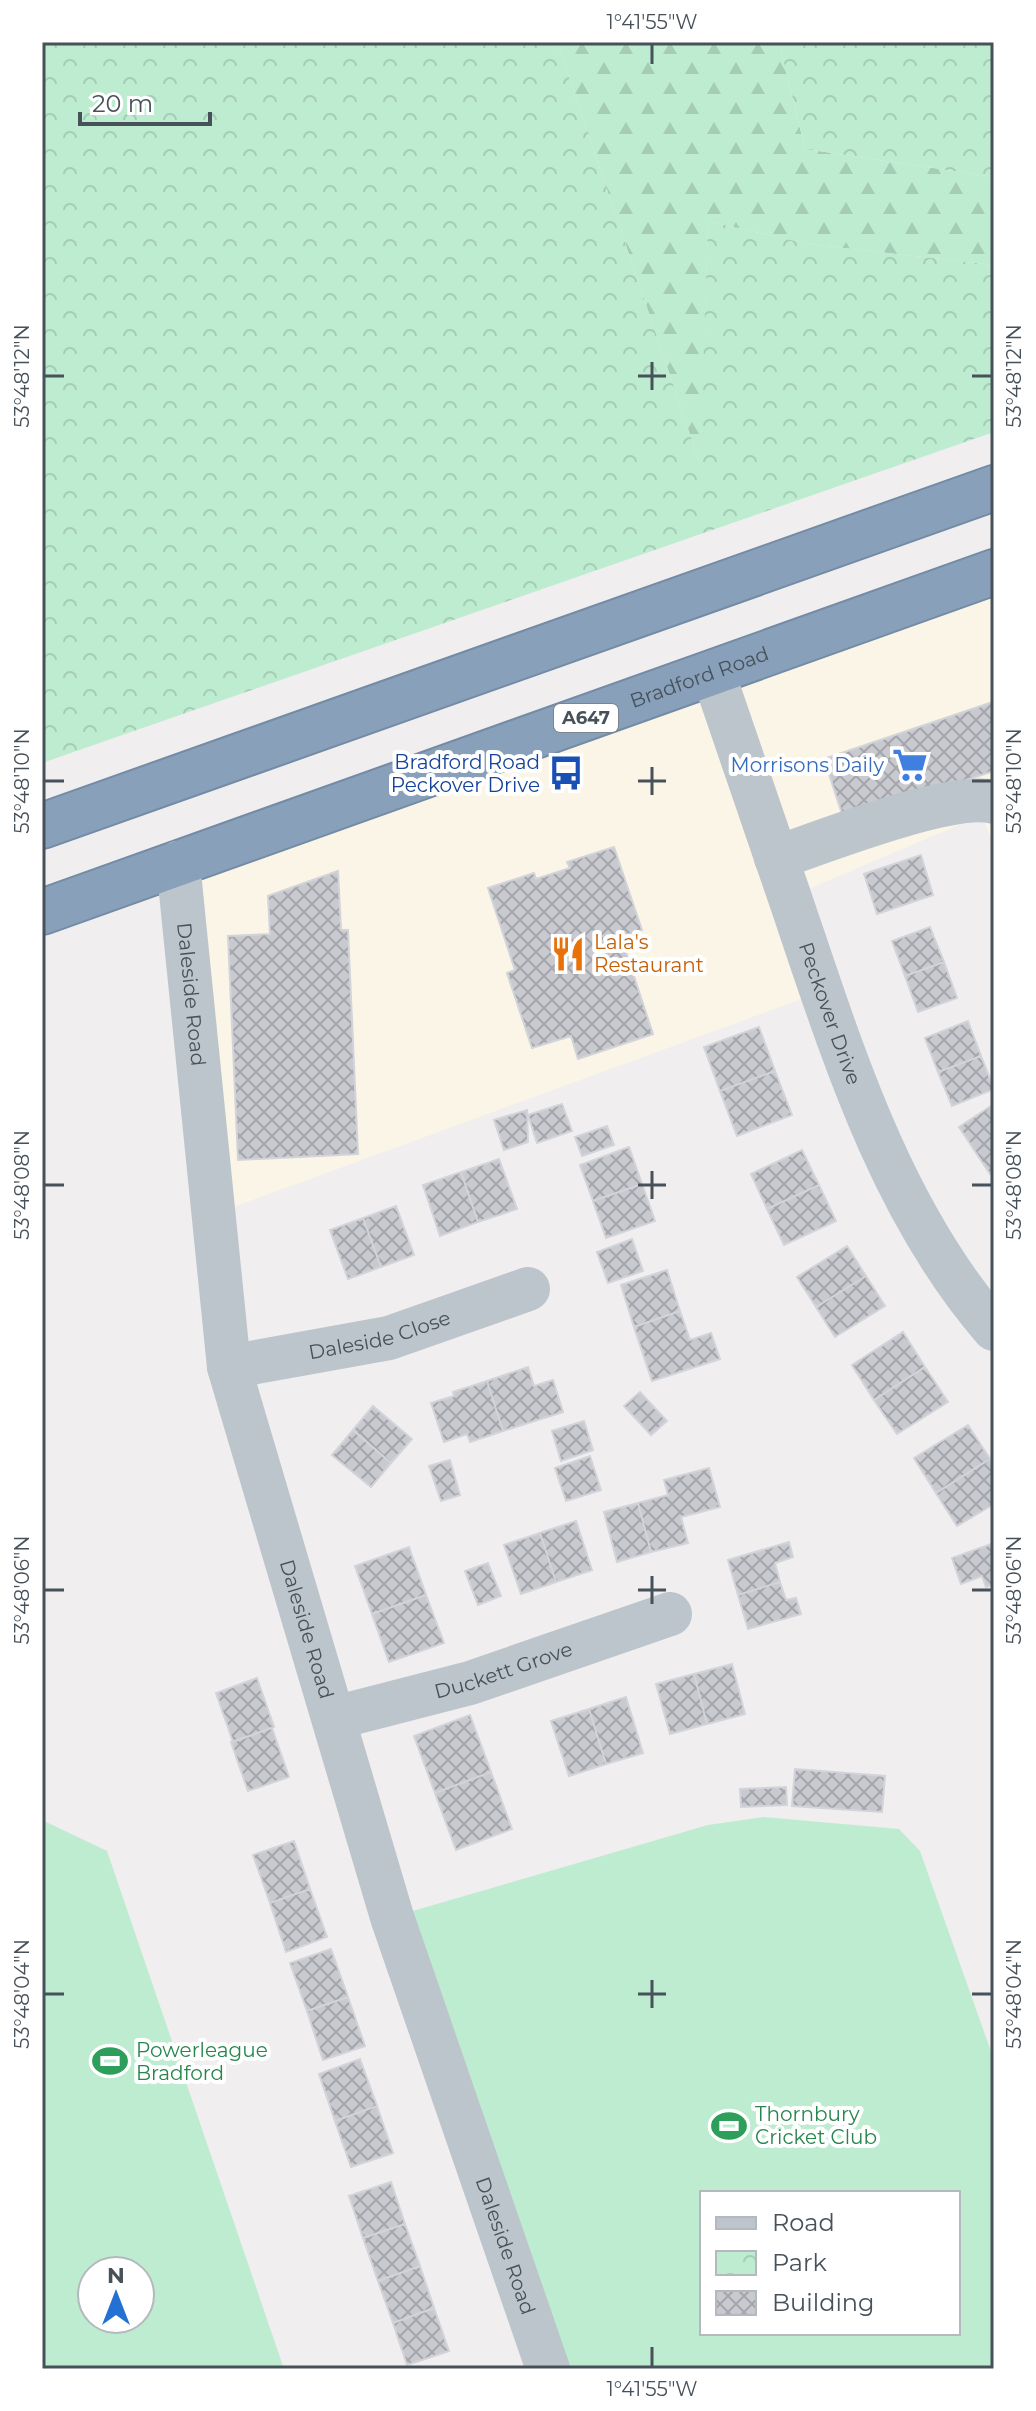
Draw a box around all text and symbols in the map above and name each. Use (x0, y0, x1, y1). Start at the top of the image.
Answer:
text: 1°41'55"W (606, 10, 698, 34)
scale bar (80, 76, 210, 126)
text: 20 m (92, 89, 153, 118)
text: 53°48'12"N (10, 324, 34, 428)
text: 53°48'12"N (1002, 324, 1026, 428)
street label: Bradford Road (627, 641, 772, 713)
road number: A647 (554, 704, 618, 732)
text: 53°48'10"N (10, 728, 34, 834)
text: 53°48'10"N (1002, 728, 1026, 834)
supermarket icon: Morrisons Daily (891, 746, 929, 784)
place label: Bradford Road Peckover Drive (391, 750, 540, 797)
place label: Morrisons Daily (731, 753, 884, 777)
bus stop icon: Bradford Road Peckover Drive (547, 754, 585, 792)
street label: Daleside Road (172, 921, 210, 1067)
place label: Lala's Restaurant (594, 930, 704, 977)
restaurant icon: Lala's Restaurant (549, 935, 587, 973)
street label: Peckover Drive (794, 939, 866, 1088)
text: 53°48'08"N (10, 1130, 34, 1240)
text: 53°48'08"N (1002, 1130, 1026, 1240)
street label: Daleside Close (307, 1305, 454, 1364)
text: 53°48'06"N (10, 1535, 34, 1645)
text: 53°48'06"N (1002, 1535, 1026, 1645)
street label: Daleside Road (275, 1557, 339, 1702)
street label: Duckett Grove (432, 1637, 576, 1704)
text: 53°48'04"N (10, 1939, 34, 2049)
text: 53°48'04"N (1002, 1939, 1026, 2049)
place label: Powerleague Bradford (136, 2038, 268, 2085)
sports icon: Powerleague Bradford (91, 2042, 129, 2080)
place label: Thornbury Cricket Club (755, 2102, 877, 2149)
sports icon: Thornbury Cricket Club (710, 2107, 748, 2145)
street label: Daleside Road (471, 2174, 540, 2318)
legend (700, 2191, 960, 2335)
text: Road (772, 2208, 835, 2237)
text: Park (772, 2248, 827, 2277)
north arrow (76, 2255, 156, 2335)
text: N (107, 2262, 125, 2289)
text: Building (772, 2288, 875, 2317)
text: 1°41'55"W (606, 2377, 698, 2401)

